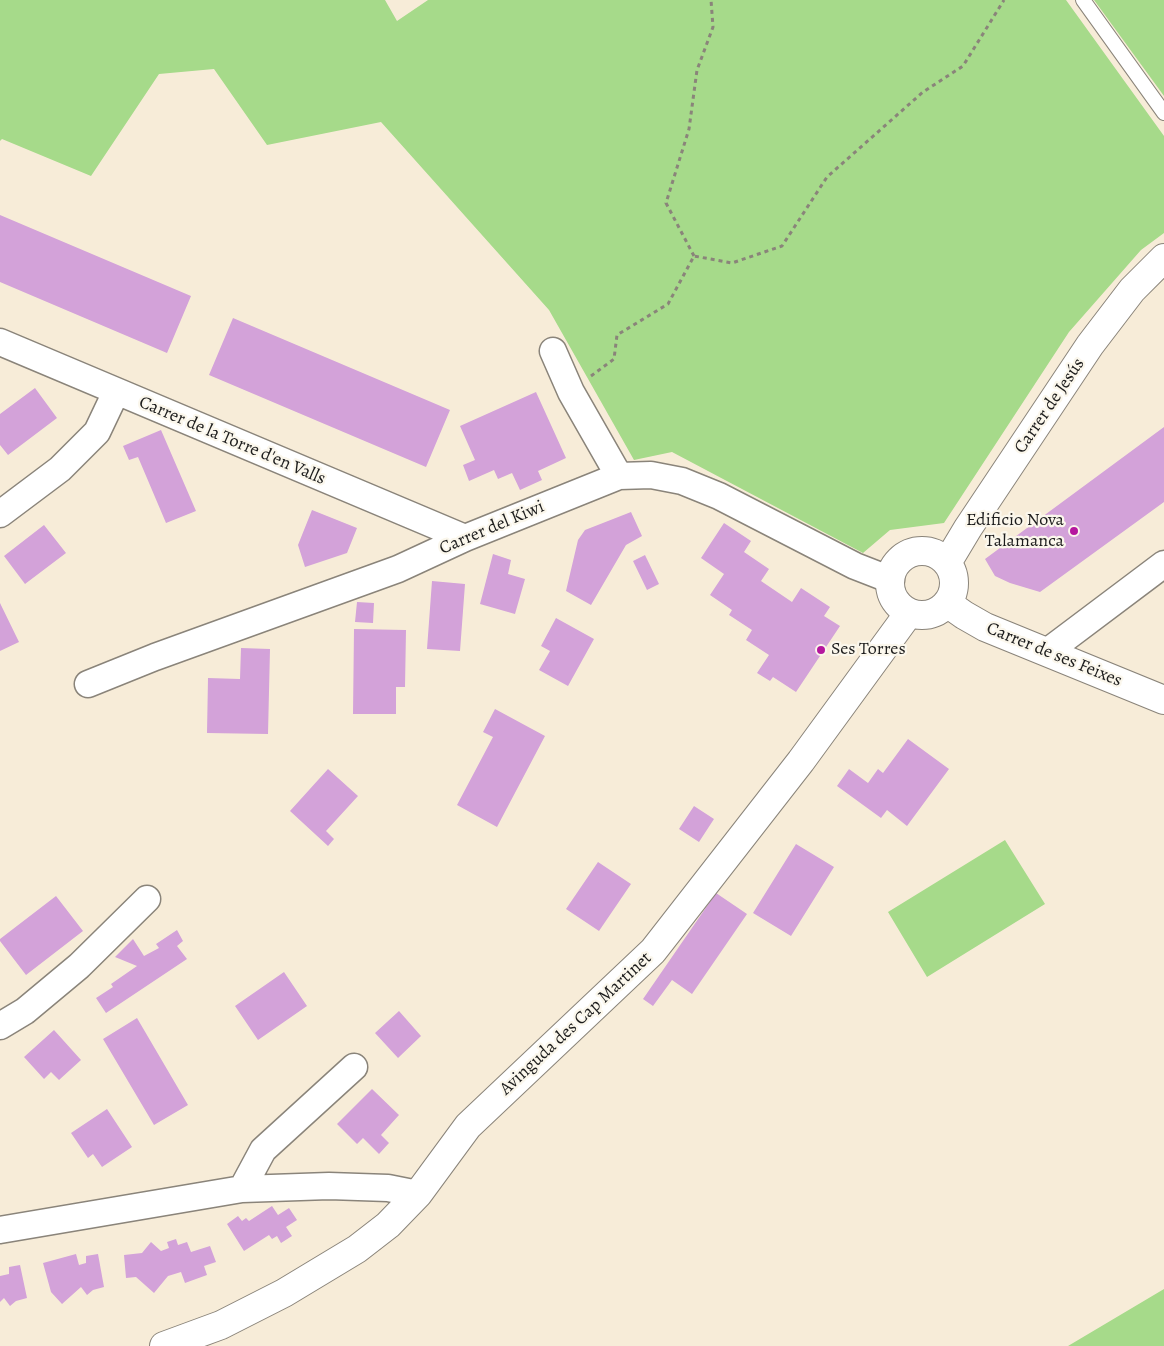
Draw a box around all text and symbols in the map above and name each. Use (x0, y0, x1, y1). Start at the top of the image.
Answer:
street label: Carrer de Jesús (1010, 354, 1090, 458)
street label: Carrer de la Torre d'en Valls (135, 392, 329, 490)
street label: Carrer del Kiwi (436, 496, 548, 560)
place label: Edificio Nova Talamanca (966, 510, 1064, 552)
marker: Edificio Nova Talamanca (1068, 525, 1080, 537)
street label: Carrer de ses Feixes (983, 618, 1125, 692)
place label: Ses Torres (831, 639, 906, 661)
marker: Ses Torres (815, 644, 827, 656)
street label: Avinguda des Cap Martinet (496, 948, 656, 1100)

